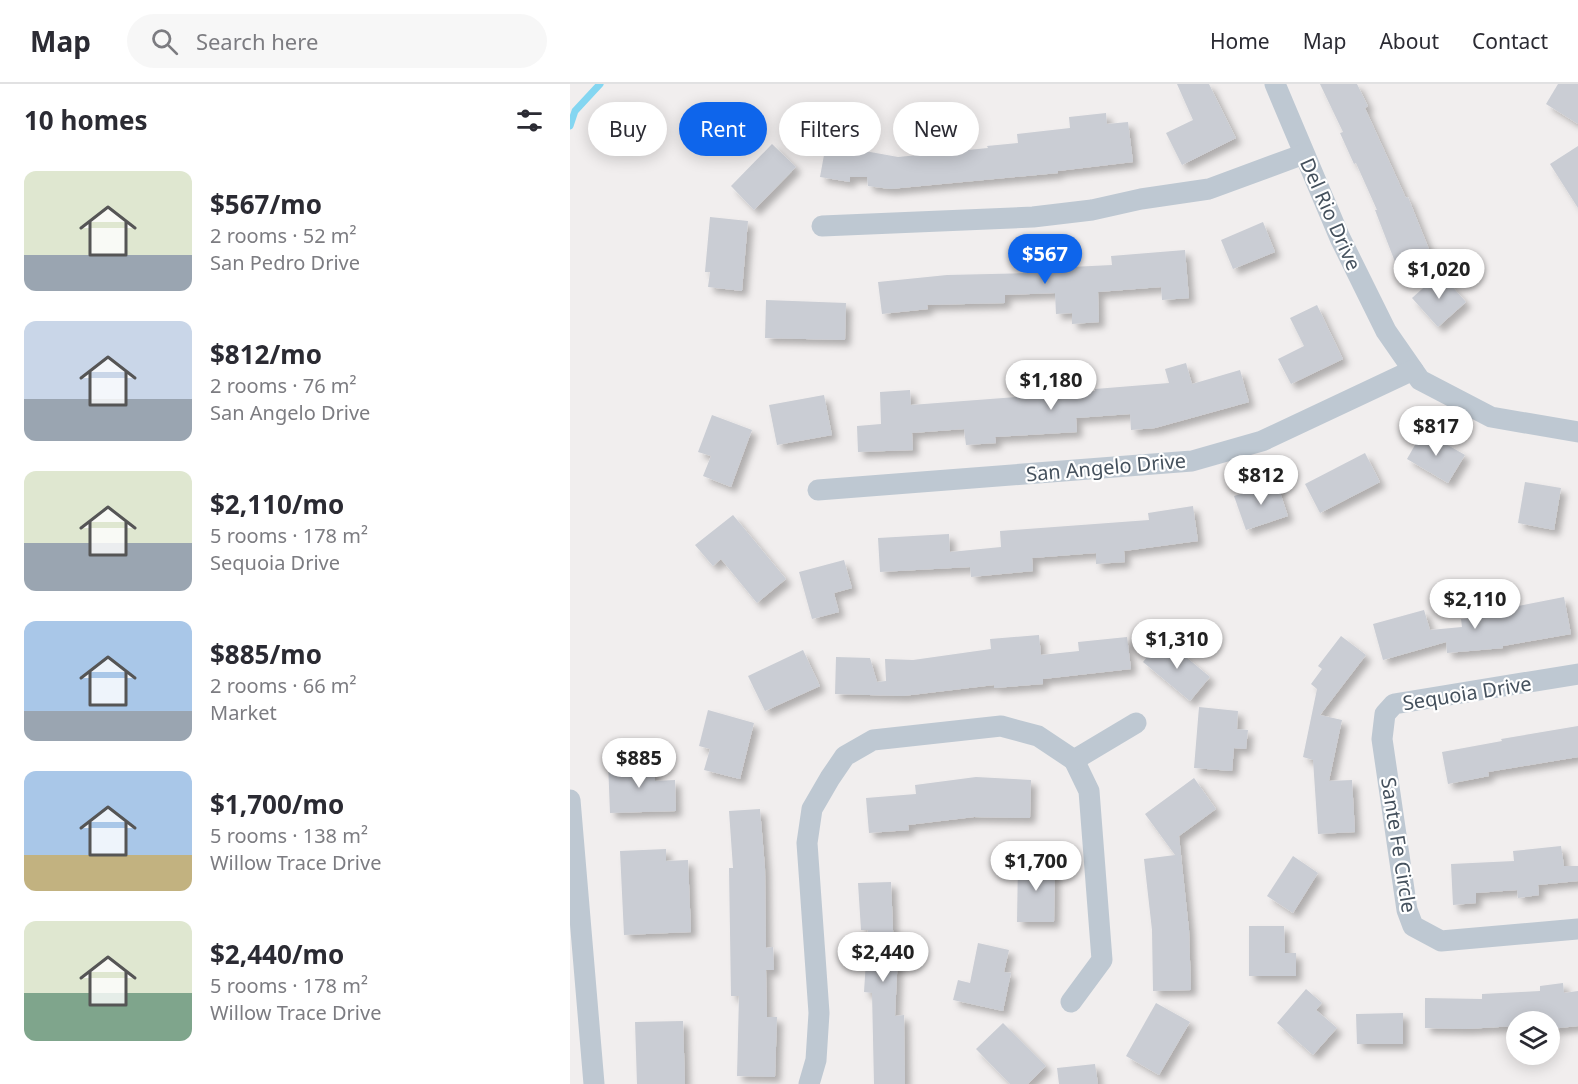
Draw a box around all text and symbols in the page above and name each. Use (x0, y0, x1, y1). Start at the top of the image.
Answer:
search box (127, 14, 547, 68)
text: Map (30, 22, 91, 60)
icon: search (148, 25, 181, 58)
text: Search here (196, 26, 318, 56)
text: Home (1210, 27, 1270, 55)
text: Map (1303, 27, 1346, 55)
text: About (1379, 27, 1439, 55)
text: Contact (1472, 27, 1548, 55)
text: 10 homes (24, 102, 148, 138)
chip: Buy (588, 102, 667, 156)
chip: Rent (679, 102, 767, 156)
chip: Filters (779, 102, 881, 156)
chip: New (893, 102, 979, 156)
icon: filters (513, 104, 546, 137)
street label: Del Rio Drive (1294, 153, 1368, 275)
text: $567/mo (210, 186, 322, 222)
icon: home (72, 195, 144, 267)
text: 2 rooms · 52 m² (210, 222, 357, 249)
pin: $567 (1009, 234, 1081, 285)
text: $567 (1022, 240, 1068, 267)
text: San Pedro Drive (210, 249, 360, 276)
pin: $1,020 (1390, 249, 1488, 300)
text: $1,020 (1408, 255, 1470, 282)
text: $812/mo (210, 336, 322, 372)
icon: home (72, 345, 144, 417)
pin: $1,180 (1002, 360, 1100, 411)
text: $1,180 (1020, 366, 1082, 393)
text: 2 rooms · 76 m² (210, 372, 357, 399)
text: San Angelo Drive (210, 399, 370, 426)
pin: $817 (1400, 406, 1472, 457)
text: $817 (1413, 412, 1459, 439)
street label: San Angelo Drive (1025, 447, 1187, 487)
pin: $812 (1225, 455, 1297, 506)
text: $812 (1238, 461, 1284, 488)
text: $2,110/mo (210, 486, 344, 522)
icon: home (72, 495, 144, 567)
text: 5 rooms · 178 m² (210, 522, 368, 549)
text: Sequoia Drive (210, 549, 340, 576)
pin: $2,110 (1426, 579, 1524, 630)
text: $2,110 (1444, 585, 1506, 612)
pin: $1,310 (1128, 619, 1226, 670)
text: $1,310 (1146, 625, 1208, 652)
text: $885/mo (210, 636, 322, 672)
icon: home (72, 645, 144, 717)
street label: Sequoia Drive (1401, 669, 1533, 717)
text: 2 rooms · 66 m² (210, 672, 357, 699)
text: Market (210, 699, 277, 726)
pin: $885 (603, 738, 675, 789)
text: $885 (616, 744, 662, 771)
street label: Sante Fe Circle (1375, 775, 1423, 915)
text: $1,700/mo (210, 786, 344, 822)
icon: home (72, 795, 144, 867)
text: 5 rooms · 138 m² (210, 822, 368, 849)
pin: $1,700 (987, 841, 1085, 892)
text: $1,700 (1005, 847, 1067, 874)
text: Willow Trace Drive (210, 849, 381, 876)
pin: $2,440 (834, 932, 932, 983)
text: $2,440/mo (210, 936, 344, 972)
text: $2,440 (852, 938, 914, 965)
icon: home (72, 945, 144, 1017)
text: 5 rooms · 178 m² (210, 972, 368, 999)
text: Willow Trace Drive (210, 999, 381, 1026)
map controls (1506, 1011, 1560, 1065)
button: layers (1506, 1011, 1560, 1065)

